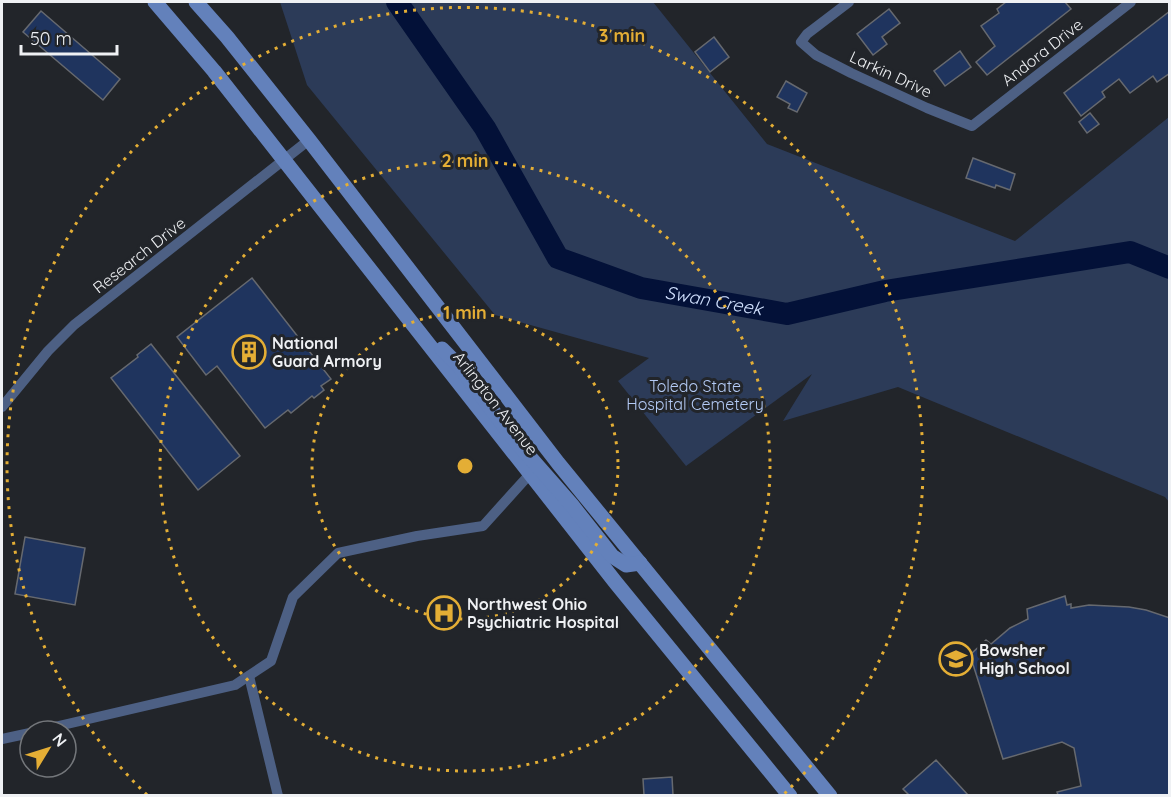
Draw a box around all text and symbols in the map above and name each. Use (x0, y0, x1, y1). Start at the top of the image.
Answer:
street label: Andora Drive (997, 14, 1087, 90)
scale bar (21, 18, 117, 56)
text: 3 min (599, 24, 645, 47)
text: 50 m (30, 27, 72, 50)
street label: Larkin Drive (847, 46, 935, 102)
text: 2 min (442, 149, 488, 172)
street label: Research Drive (89, 213, 189, 297)
water label: Swan Creek (664, 281, 766, 321)
text: 1 min (443, 301, 487, 324)
place label: National Guard Armory (272, 333, 382, 371)
building icon: National Guard Armory (231, 334, 267, 370)
street label: Arlington Avenue (449, 347, 543, 459)
park label: Toledo State Hospital Cemetery (626, 376, 764, 414)
centre of rings (455, 456, 475, 476)
place label: Northwest Ohio Psychiatric Hospital (467, 594, 619, 632)
hospital icon: Northwest Ohio Psychiatric Hospital (426, 595, 462, 631)
place label: Bowsher High School (979, 640, 1070, 678)
school or university icon: Bowsher High School (938, 641, 974, 677)
north arrow (18, 719, 78, 779)
text: N (48, 729, 71, 751)

